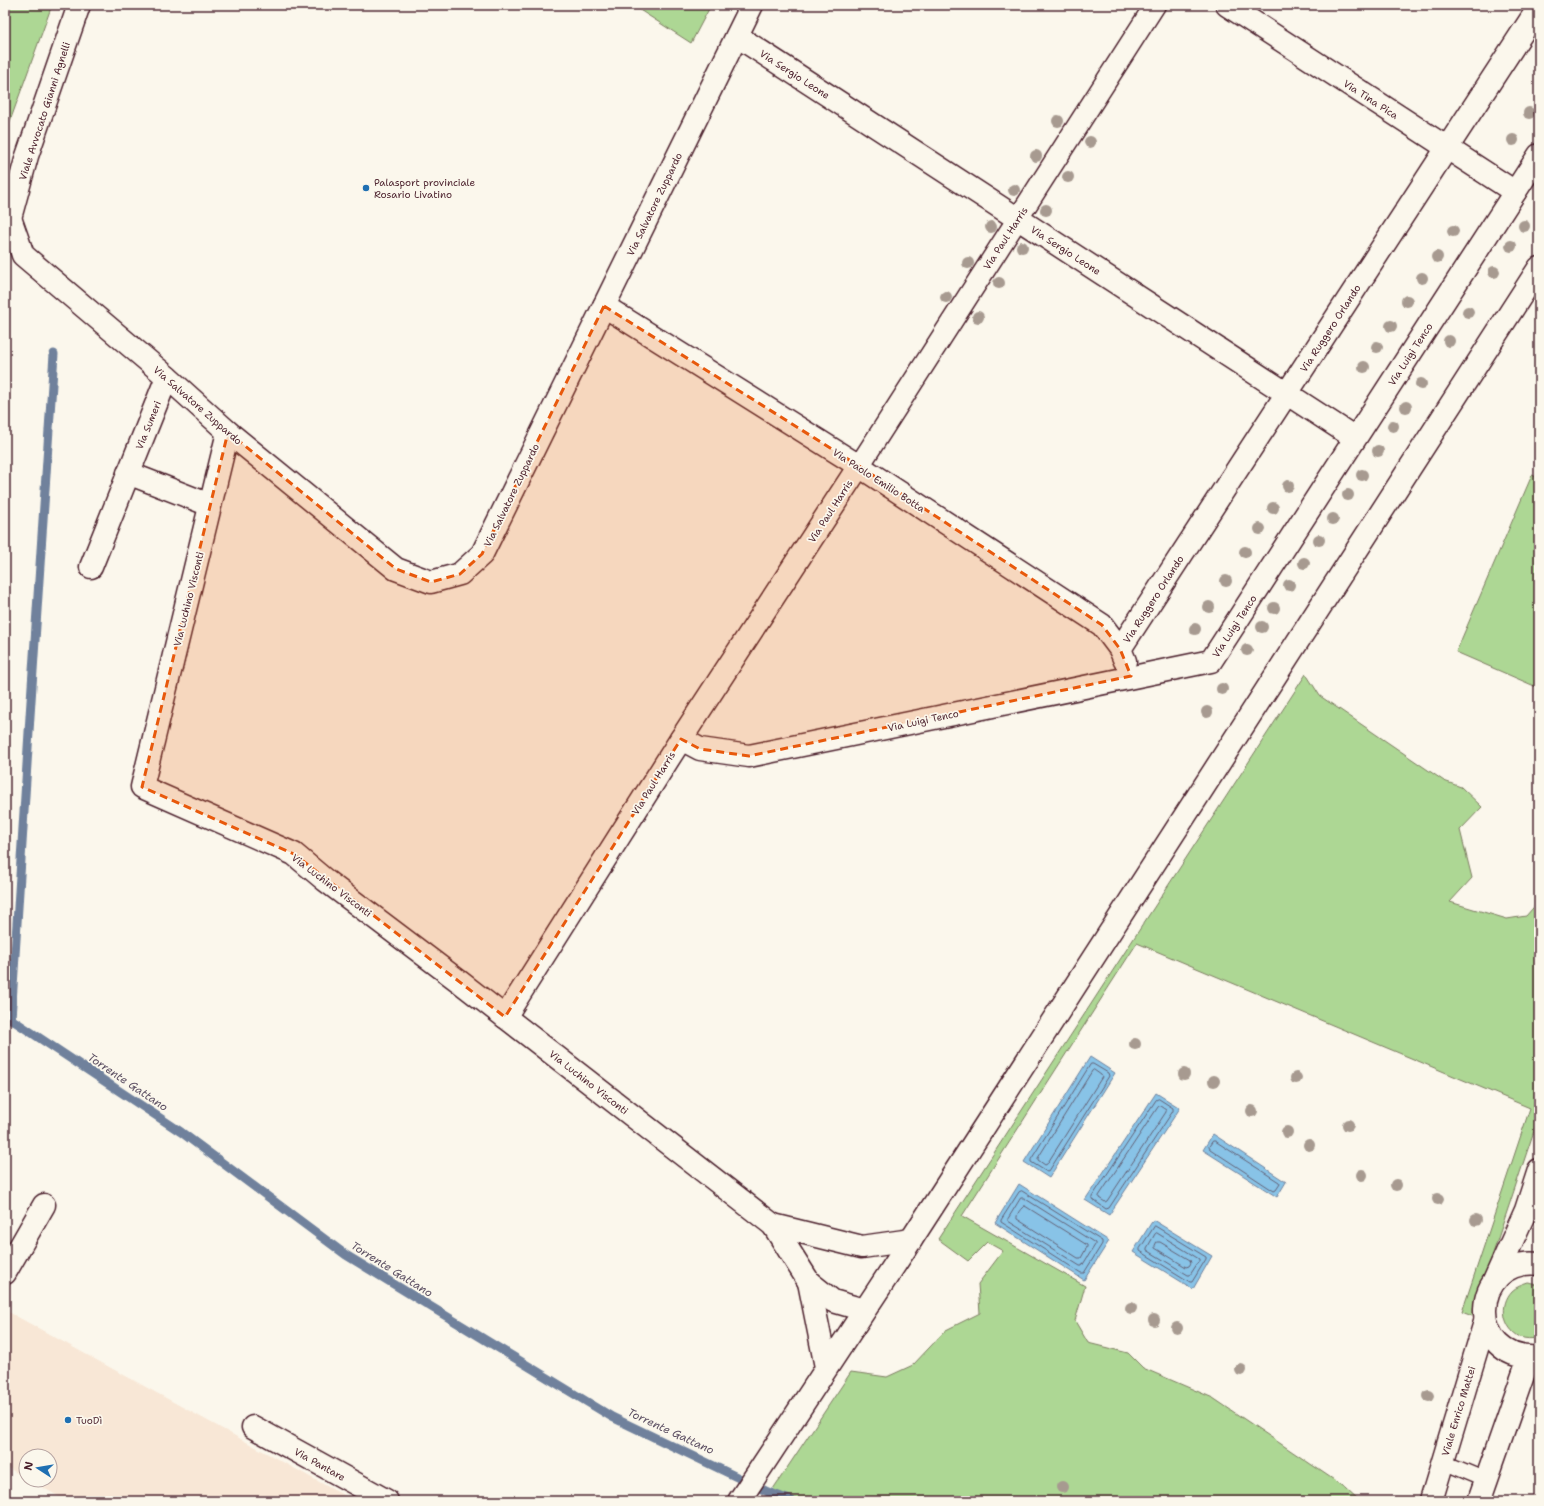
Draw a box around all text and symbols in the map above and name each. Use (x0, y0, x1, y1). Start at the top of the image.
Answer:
street label: Viale Avvocato Gianni Agnelli (16, 40, 73, 182)
street label: Via Sergio Leone (757, 47, 833, 102)
street label: Via Tina Pica (1341, 77, 1401, 122)
street label: Via Salvatore Zuppardo (624, 150, 685, 258)
place label: Palasport provinciale Rosario Livatino (374, 176, 476, 201)
marker: Palasport provinciale Rosario Livatino (361, 183, 371, 193)
street label: Via Paul Harris (980, 204, 1031, 272)
street label: Via Sergio Leone (1028, 223, 1104, 278)
street label: Via Ruggero Orlando (1297, 282, 1364, 375)
street label: Via Luigi Tenco (1385, 320, 1436, 388)
street label: Via Salvatore Zuppardo (151, 363, 245, 447)
street label: Via Sumeri (133, 399, 164, 451)
street label: Via Salvatore Zuppardo (481, 441, 542, 549)
street label: Via Paolo Emilio Botta (830, 446, 928, 516)
street label: Via Paul Harris (805, 477, 856, 545)
street label: Via Luchino Visconti (170, 550, 207, 648)
street label: Via Ruggero Orlando (1120, 553, 1187, 646)
street label: Via Luigi Tenco (1209, 592, 1260, 660)
street label: Via Luigi Tenco (886, 707, 960, 734)
street label: Via Paul Harris (629, 749, 678, 817)
street label: Via Luchino Visconti (289, 851, 375, 920)
street label: Via Luchino Visconti (546, 1047, 631, 1118)
water label: Torrente Gattano (85, 1050, 171, 1115)
water label: Torrente Gattano (348, 1238, 436, 1301)
street label: Viale Enrico Mattei (1439, 1365, 1478, 1458)
water label: Torrente Gattano (625, 1405, 717, 1458)
place label: TuoDì (76, 1414, 102, 1427)
marker: TuoDì (63, 1415, 73, 1425)
street label: Via Pantare (292, 1445, 348, 1484)
north arrow (18, 1448, 58, 1488)
text: N (20, 1460, 37, 1472)

